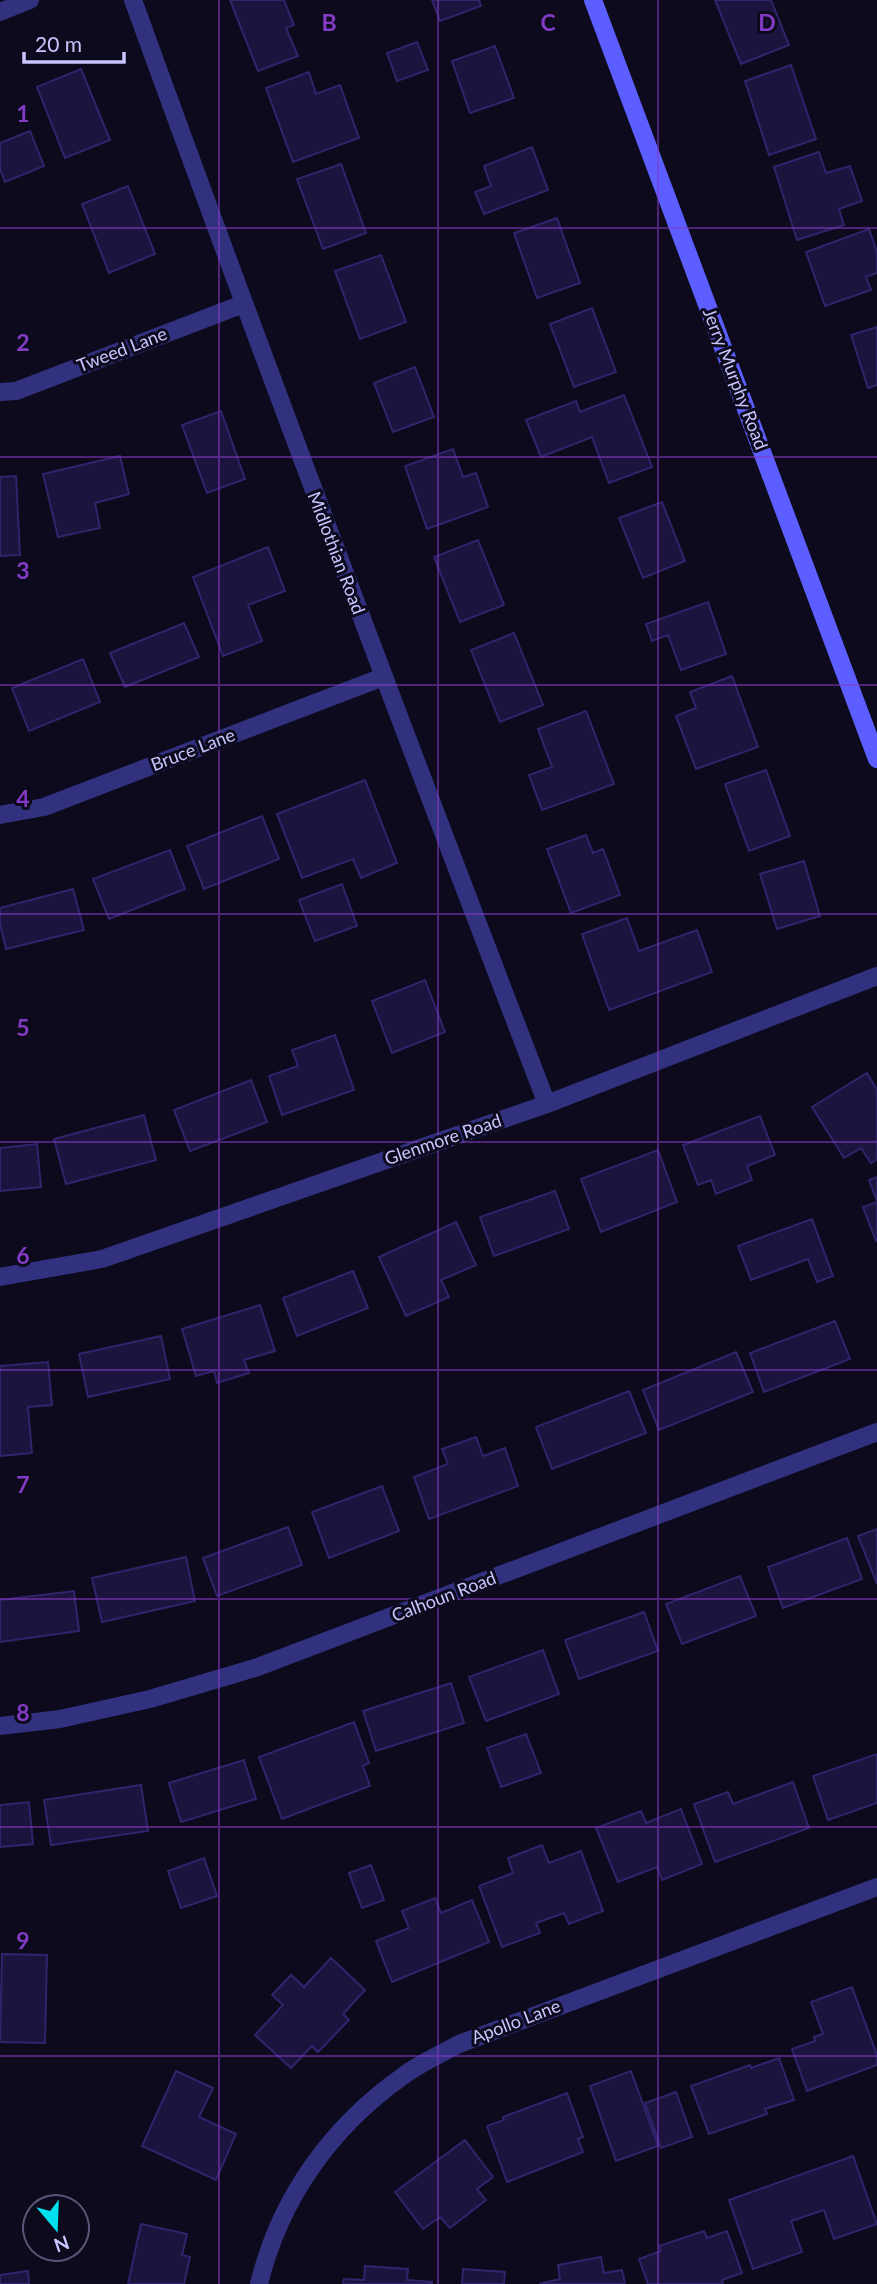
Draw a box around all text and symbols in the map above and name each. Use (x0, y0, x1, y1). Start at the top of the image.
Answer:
text: B (321, 8, 337, 36)
text: C (540, 8, 556, 36)
text: D (758, 8, 776, 36)
scale bar (24, 21, 124, 65)
text: 20 m (35, 31, 82, 56)
text: 1 (16, 99, 30, 127)
street label: Jerry Murphy Road (699, 305, 773, 452)
street label: Tweed Lane (74, 322, 170, 376)
text: 2 (16, 328, 30, 356)
street label: Midlothian Road (303, 488, 370, 617)
text: 3 (16, 556, 30, 584)
street label: Bruce Lane (147, 723, 238, 775)
text: 4 (16, 784, 30, 812)
text: 5 (16, 1013, 30, 1041)
street label: Glenmore Road (381, 1109, 504, 1169)
text: 6 (16, 1241, 30, 1269)
text: 7 (16, 1470, 30, 1498)
street label: Calhoun Road (388, 1566, 499, 1626)
text: 8 (16, 1698, 30, 1726)
text: 9 (16, 1926, 30, 1954)
street label: Apollo Lane (468, 1994, 563, 2048)
north arrow (21, 2193, 91, 2263)
text: N (51, 2231, 72, 2258)

